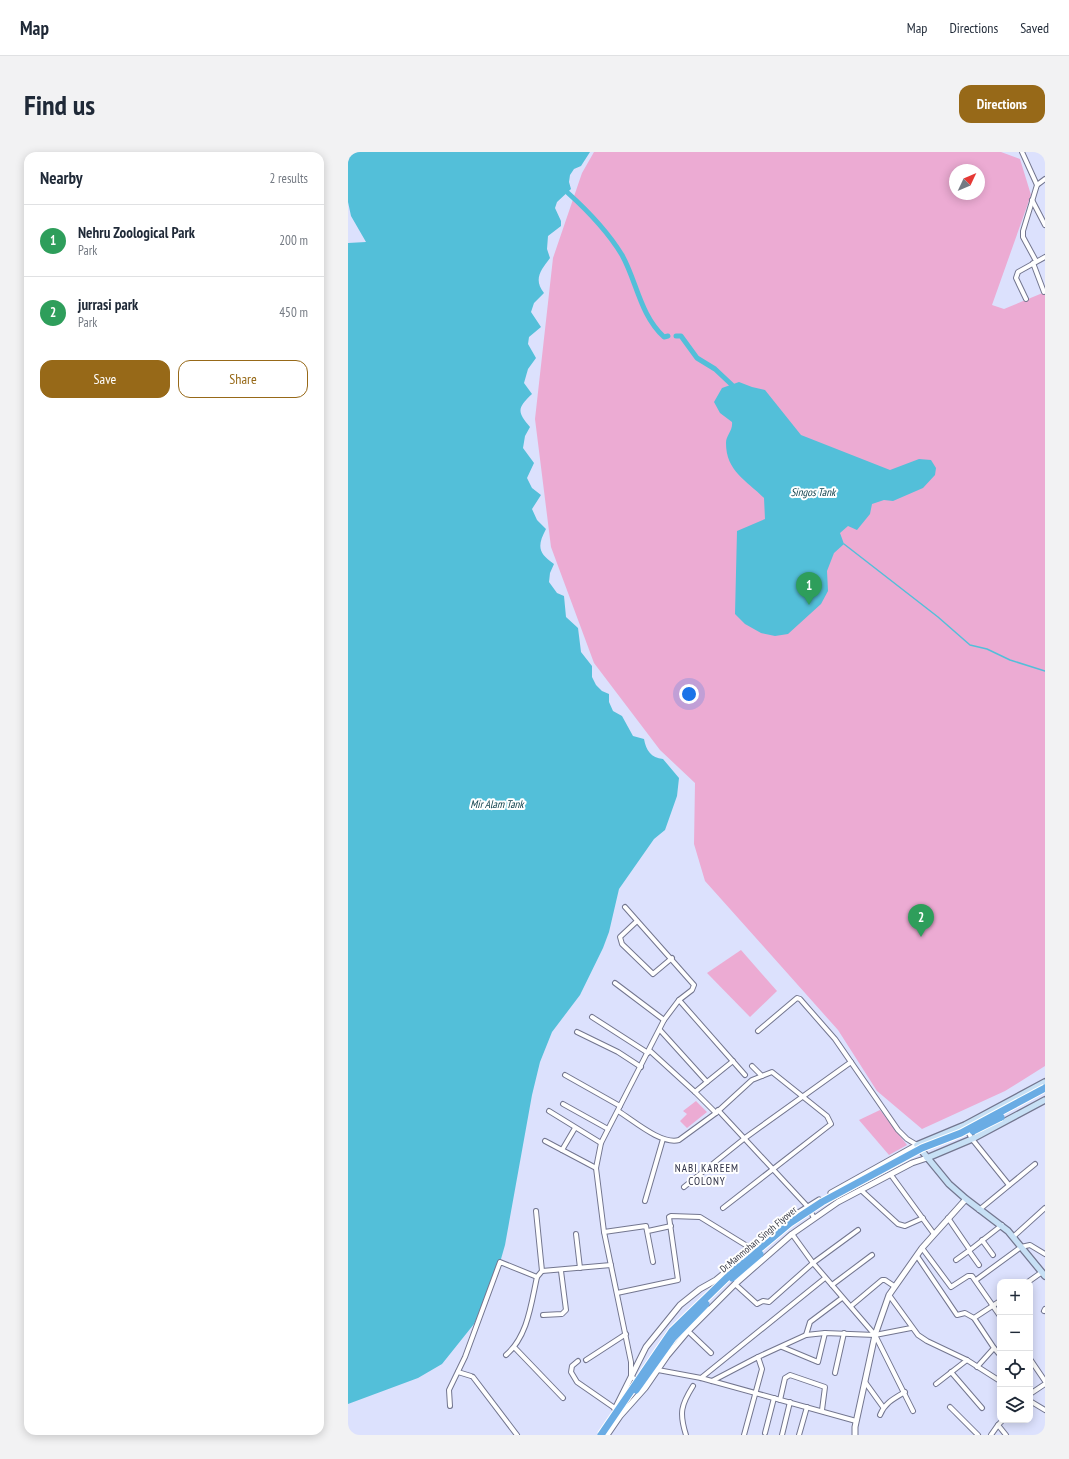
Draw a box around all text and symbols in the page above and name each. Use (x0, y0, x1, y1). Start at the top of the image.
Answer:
text: Map (20, 16, 49, 40)
text: Map (907, 19, 927, 37)
text: Directions (949, 19, 998, 37)
text: Saved (1020, 19, 1049, 37)
button: Directions (959, 85, 1045, 123)
text: Find us (24, 86, 95, 123)
north arrow (949, 164, 985, 200)
text: Nearby (40, 167, 83, 189)
text: 2 results (269, 170, 308, 187)
text: Nehru Zoological Park (78, 223, 195, 242)
text: 1 (50, 232, 56, 249)
text: 200 m (279, 232, 308, 249)
text: Park (78, 242, 97, 259)
text: jurrasi park (78, 295, 138, 314)
text: 2 (50, 304, 56, 321)
text: 450 m (279, 304, 308, 321)
text: Park (78, 314, 97, 331)
button: Save (40, 360, 170, 398)
button: Share (178, 360, 308, 398)
water label: Singos Tank (791, 485, 837, 499)
pin: 1 (796, 572, 822, 605)
your location (679, 684, 699, 704)
water label: Mir Alam Tank (470, 797, 525, 811)
pin: 2 (908, 904, 934, 937)
district label: NABI KAREEM COLONY (675, 1161, 739, 1188)
street label: Dr.Manmohan Singh Flyover (717, 1203, 800, 1275)
map controls (997, 1279, 1033, 1423)
button: + (997, 1279, 1033, 1315)
button: − (997, 1315, 1033, 1351)
button: locate (997, 1351, 1033, 1387)
button: layers (997, 1387, 1033, 1423)

